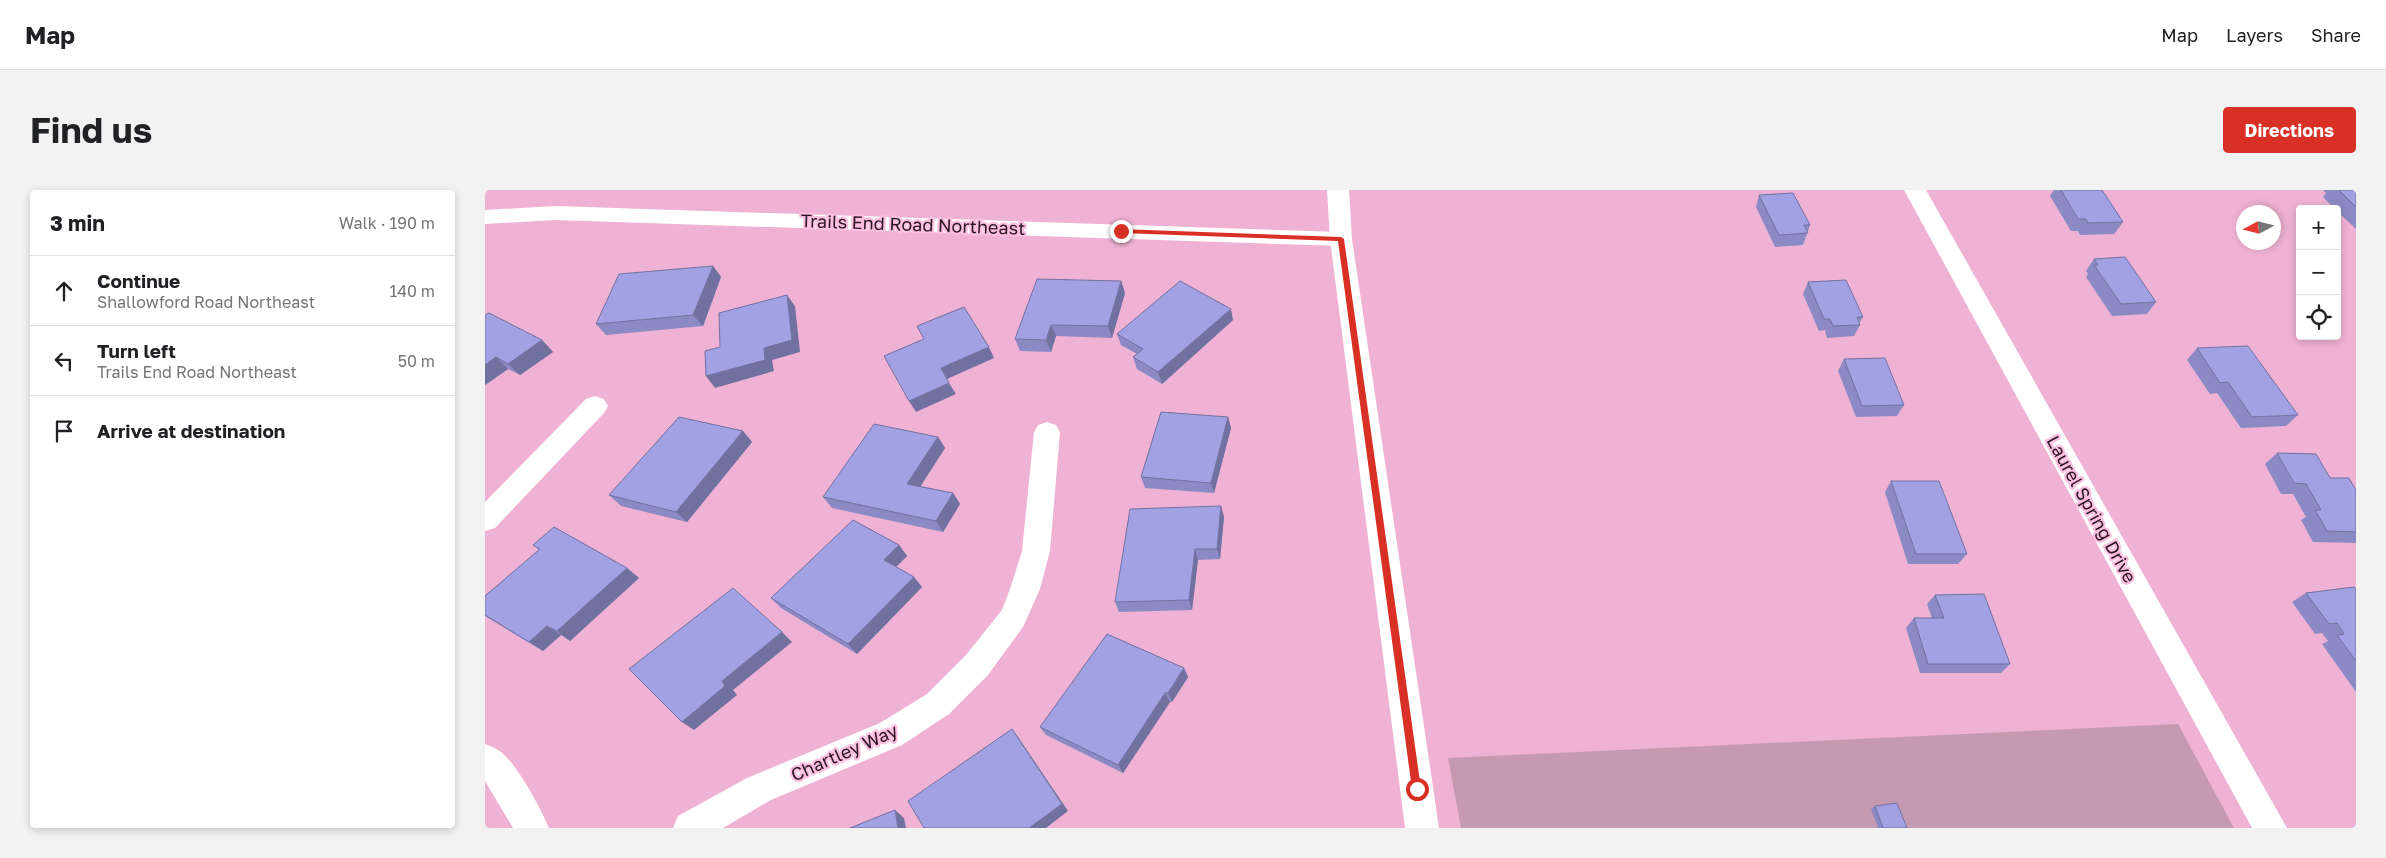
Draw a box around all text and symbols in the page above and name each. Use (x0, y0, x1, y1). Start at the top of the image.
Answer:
text: Map (25, 20, 75, 49)
text: Map (2161, 24, 2198, 46)
text: Layers (2226, 24, 2283, 46)
text: Share (2311, 24, 2361, 46)
button: Directions (2223, 107, 2356, 153)
text: Find us (30, 109, 152, 151)
north arrow (2236, 205, 2281, 250)
map controls (2296, 205, 2341, 340)
button: + (2296, 205, 2341, 250)
street label: Trails End Road Northeast (800, 209, 1026, 239)
text: 3 min (50, 210, 105, 236)
text: Walk · 190 m (339, 213, 435, 233)
route end (1110, 220, 1133, 243)
button: − (2296, 250, 2341, 295)
text: Continue (97, 269, 180, 292)
icon: ahead (50, 277, 78, 305)
text: 140 m (389, 281, 435, 301)
text: Shallowford Road Northeast (97, 292, 315, 312)
button: locate (2296, 295, 2341, 340)
text: Turn left (97, 339, 176, 362)
icon: left (50, 347, 78, 375)
text: 50 m (398, 351, 435, 371)
text: Trails End Road Northeast (97, 362, 297, 382)
icon: arrive (50, 417, 78, 445)
text: Arrive at destination (97, 419, 285, 442)
street label: Laurel Spring Drive (2042, 432, 2142, 586)
street label: Chartley Way (787, 719, 901, 785)
route start (1406, 778, 1429, 801)

